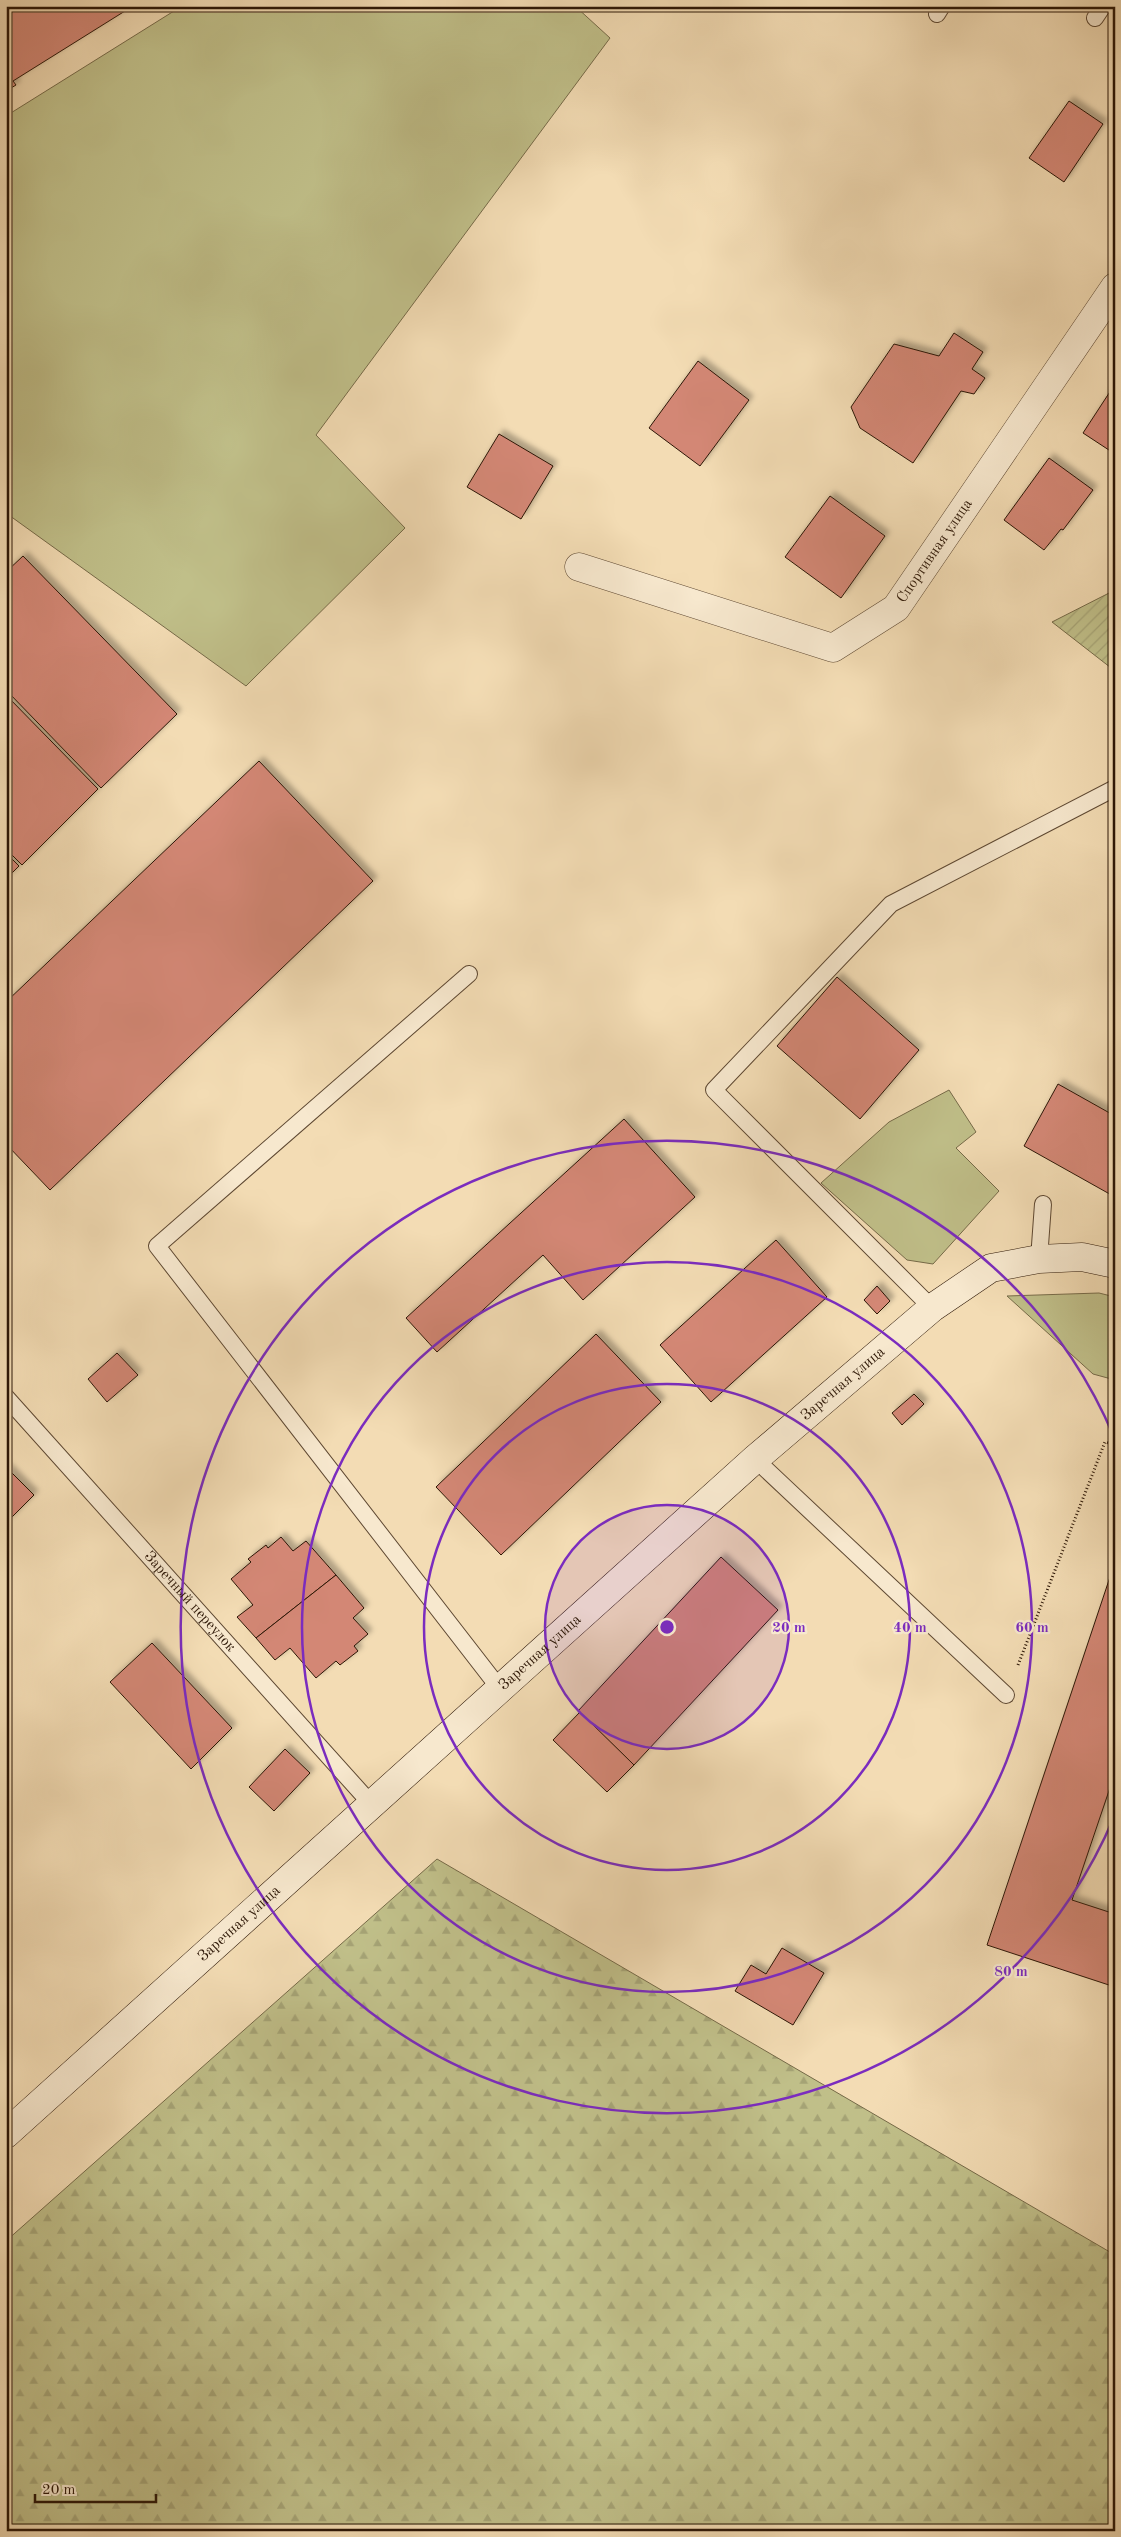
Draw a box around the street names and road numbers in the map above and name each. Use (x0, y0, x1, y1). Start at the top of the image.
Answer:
street label: Спортивная улица (894, 496, 976, 606)
street label: Заречная улица (798, 1344, 888, 1424)
street label: Заречный переулок (141, 1549, 239, 1655)
street label: Заречная улица (496, 1612, 585, 1693)
street label: Заречная улица (195, 1883, 284, 1965)

